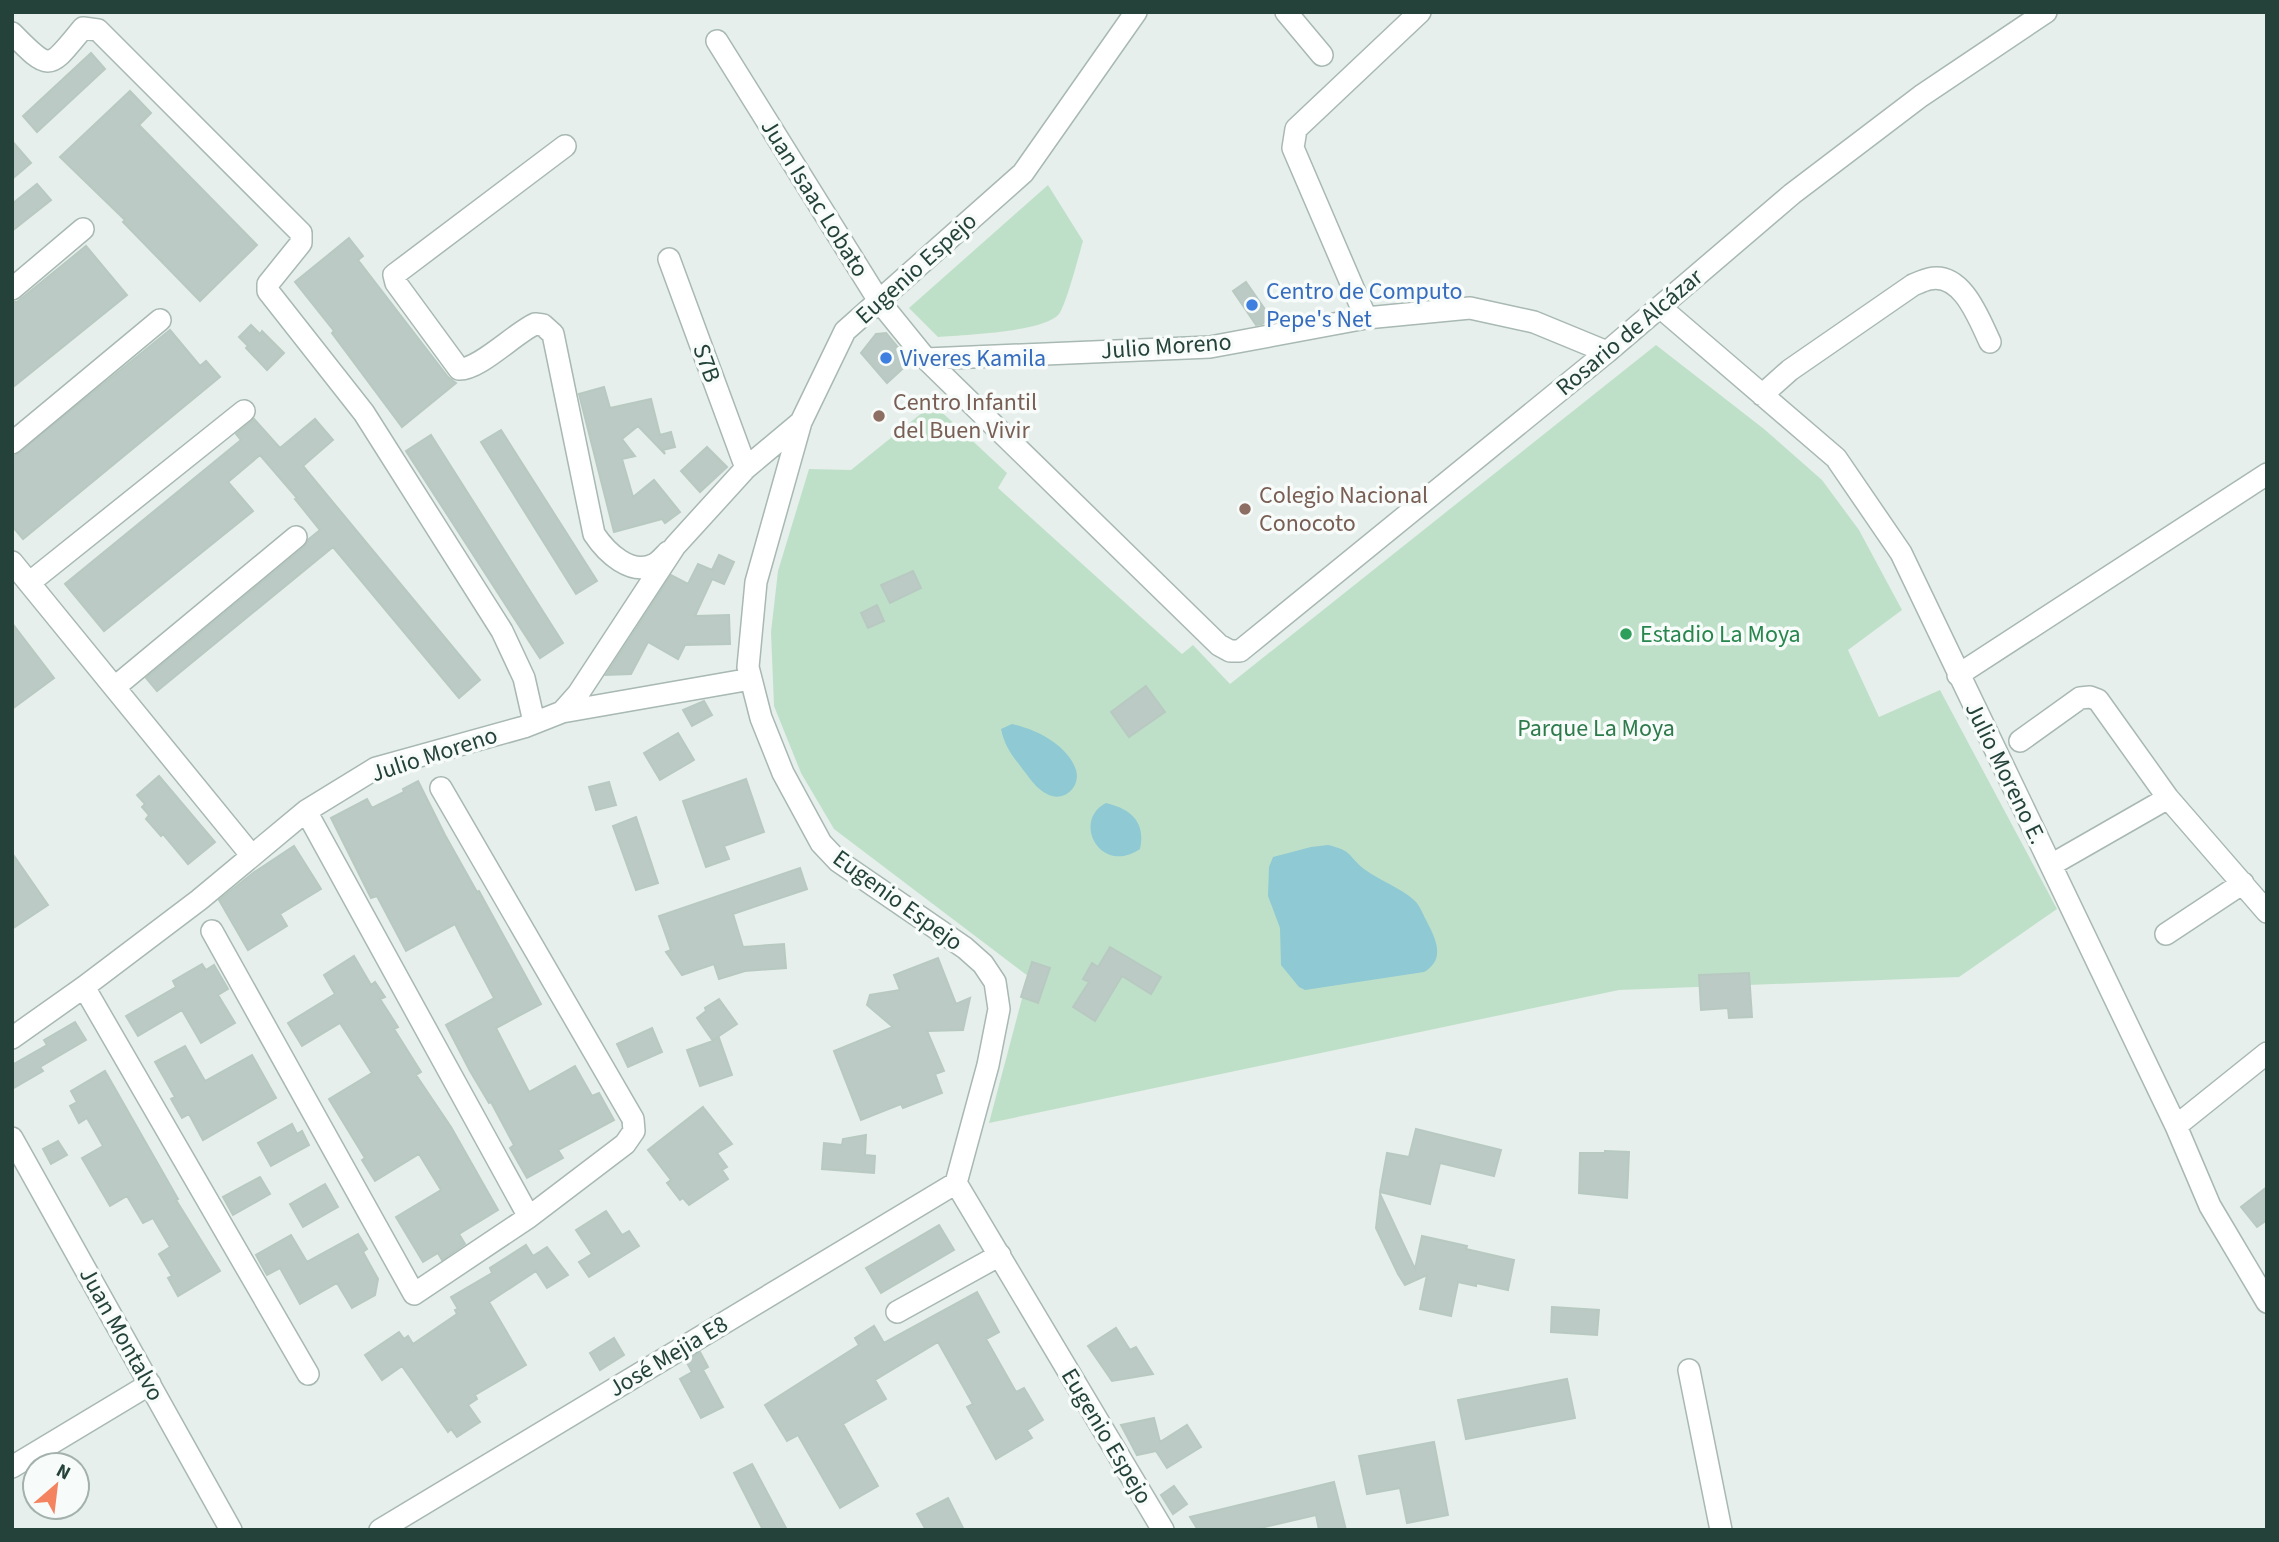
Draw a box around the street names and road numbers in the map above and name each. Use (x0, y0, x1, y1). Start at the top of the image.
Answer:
street label: Juan Isaac Lobato (752, 112, 877, 284)
street label: Eugenio Espejo (848, 204, 985, 333)
street label: Rosario de Alcázar (1548, 260, 1711, 404)
street label: Julio Moreno (1099, 324, 1233, 369)
street label: S7B (683, 339, 730, 387)
street label: Julio Moreno E. (1956, 696, 2055, 850)
street label: Julio Moreno (366, 718, 502, 791)
street label: Eugenio Espejo (825, 841, 970, 960)
street label: Juan Montalvo (70, 1261, 173, 1407)
street label: José Mejia E8 (602, 1307, 735, 1406)
street label: Eugenio Espejo (1052, 1362, 1161, 1511)

